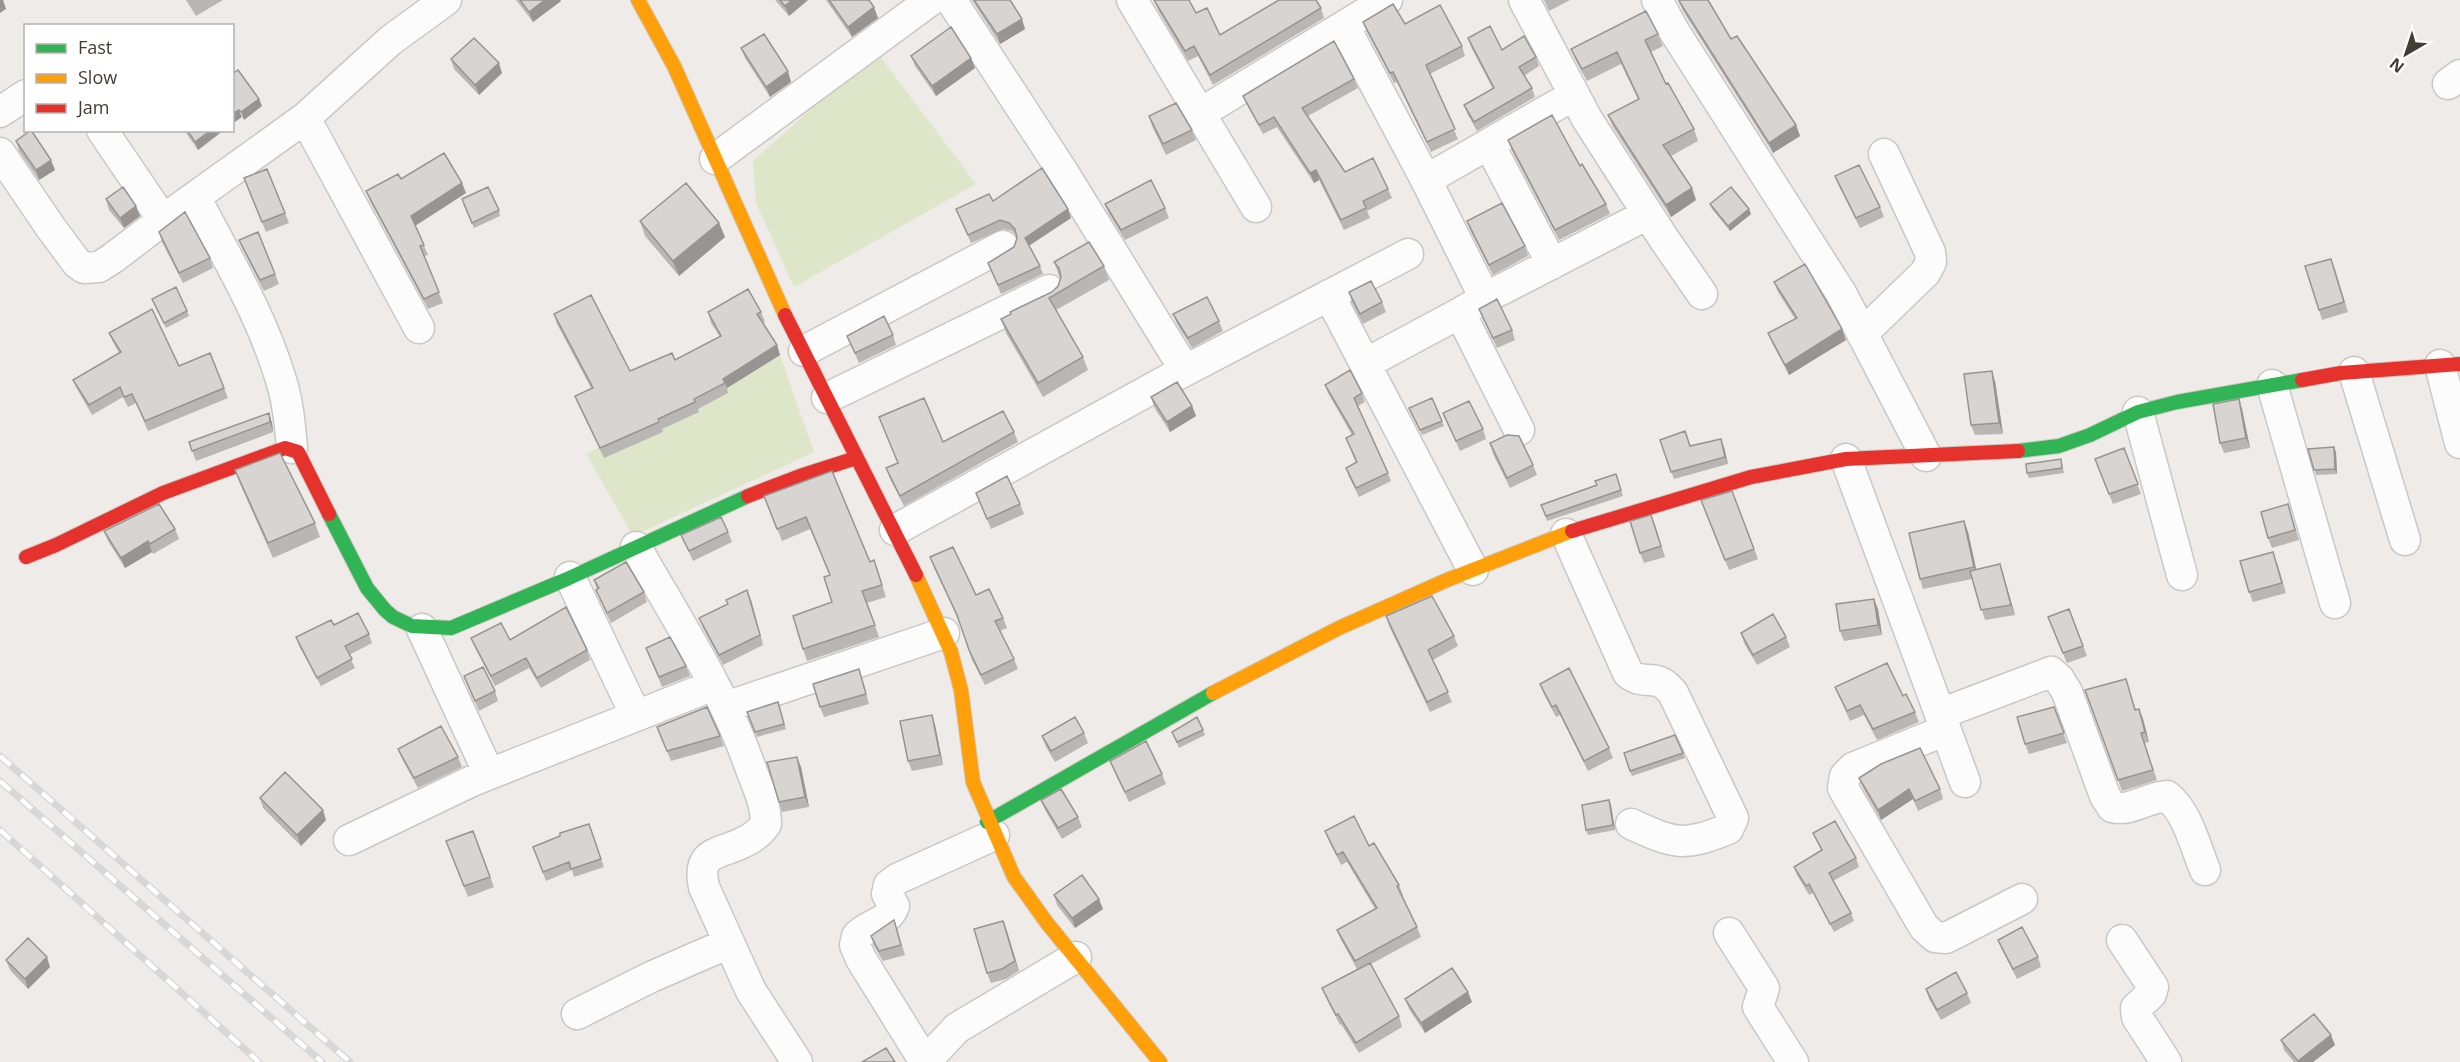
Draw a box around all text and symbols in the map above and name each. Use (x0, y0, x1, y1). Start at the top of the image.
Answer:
legend (24, 24, 234, 132)
north arrow (2376, 24, 2436, 84)
text: Fast (78, 35, 112, 59)
text: N (2385, 53, 2409, 78)
text: Slow (78, 65, 117, 89)
text: Jam (76, 95, 110, 119)

